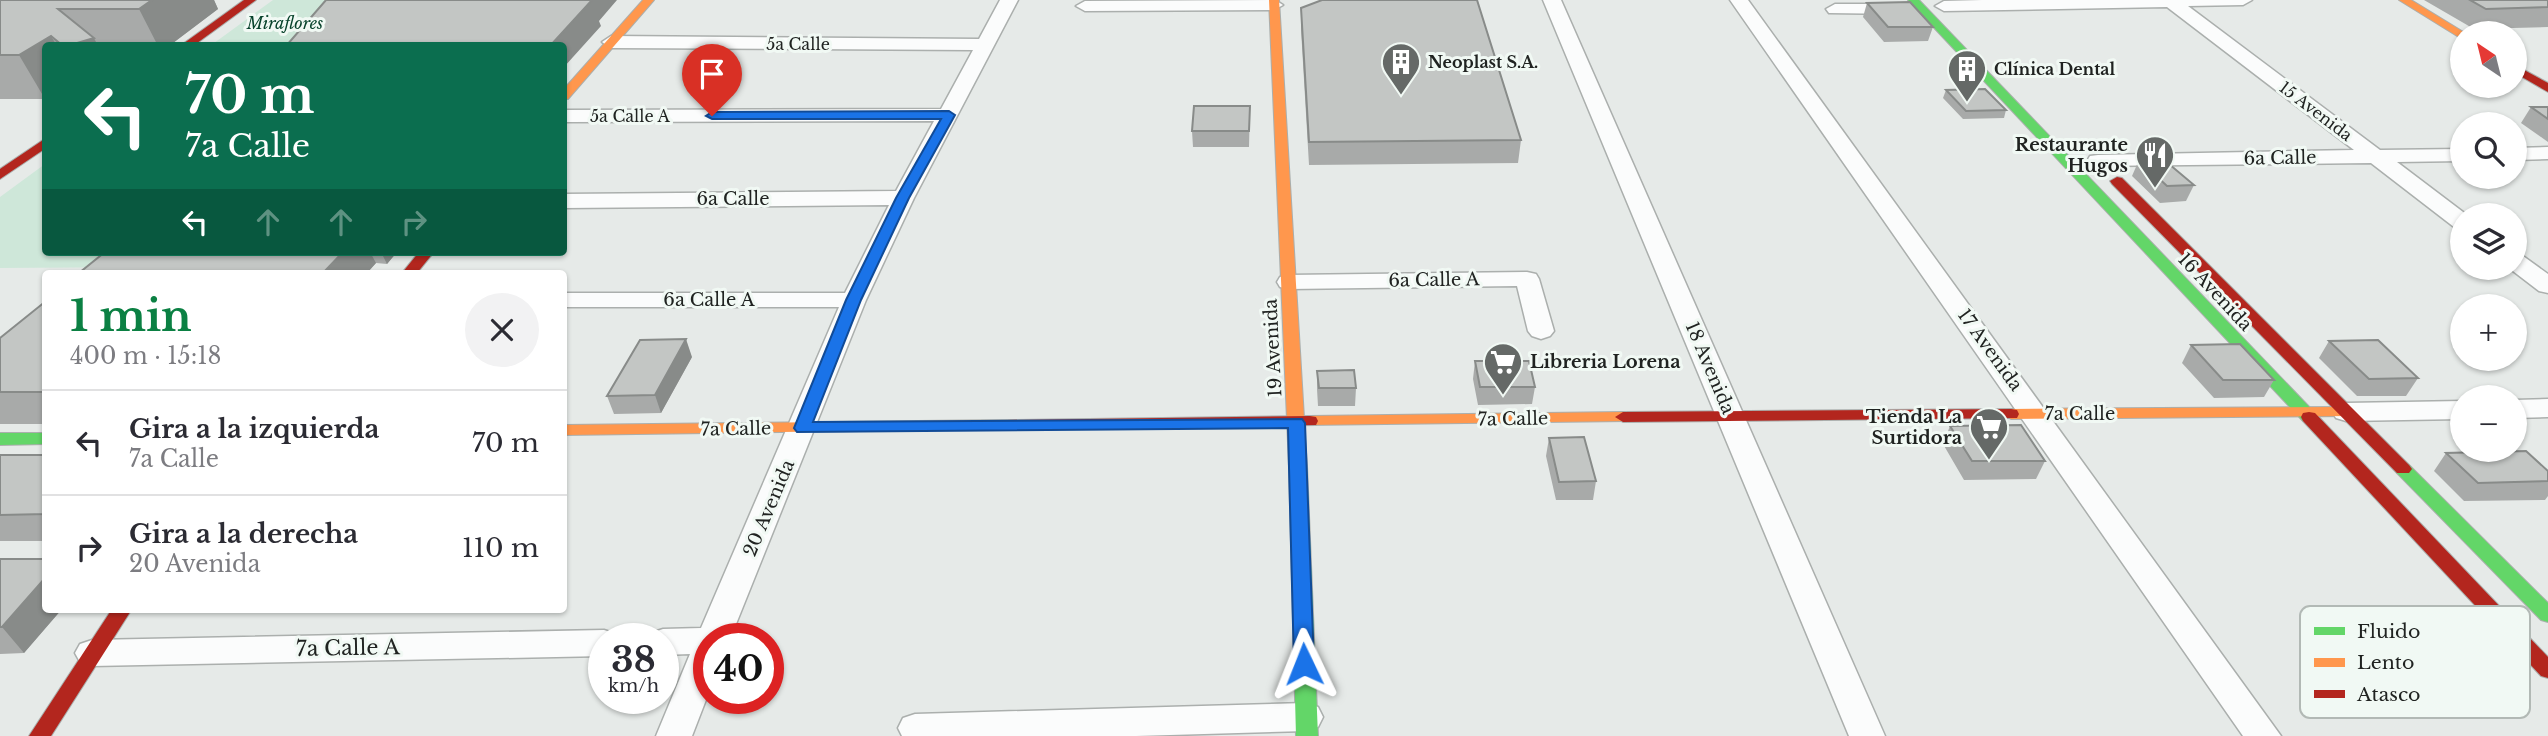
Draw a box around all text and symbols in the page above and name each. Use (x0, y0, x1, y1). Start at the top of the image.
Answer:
park label: Miraflores (246, 13, 323, 33)
north arrow (2450, 21, 2527, 98)
map controls (2450, 21, 2527, 462)
street label: 5a Calle (766, 34, 830, 54)
building icon: Neoplast S.A. (1380, 41, 1422, 96)
pin (682, 44, 742, 116)
building icon: Clínica Dental (1946, 48, 1988, 103)
place label: Neoplast S.A. (1428, 52, 1538, 72)
icon: arrive (693, 55, 731, 93)
place label: Clínica Dental (1994, 59, 2115, 79)
text: 70 m (185, 65, 315, 126)
icon: left (70, 70, 161, 161)
street label: 15 Avenida (2276, 77, 2357, 145)
street label: 5a Calle A (590, 106, 671, 126)
button: search (2450, 112, 2527, 189)
text: 7a Calle (185, 126, 310, 166)
place label: Restaurante Hugos (2015, 134, 2128, 177)
restaurant icon: Restaurante Hugos (2134, 134, 2176, 189)
street label: 6a Calle (2243, 146, 2317, 170)
street label: 6a Calle (697, 188, 769, 210)
icon: left (176, 203, 214, 241)
icon: ahead (249, 203, 287, 241)
icon: ahead (322, 203, 360, 241)
icon: right (395, 203, 433, 241)
button: layers (2450, 203, 2527, 280)
street label: 16 Avenida (2173, 248, 2257, 336)
street label: 6a Calle A (1388, 268, 1481, 292)
street label: 6a Calle A (663, 289, 756, 311)
text: 1 min (70, 290, 192, 342)
button: close (465, 293, 539, 367)
button: + (2450, 294, 2527, 371)
street label: 19 Avenida (1259, 298, 1287, 398)
street label: 17 Avenida (1953, 305, 2027, 395)
street label: 18 Avenida (1681, 319, 1739, 417)
supermarket icon: Libreria Lorena (1482, 341, 1524, 396)
text: 400 m · 15:18 (70, 342, 221, 370)
place label: Libreria Lorena (1530, 351, 1681, 373)
button: − (2450, 385, 2527, 462)
street label: 7a Calle (2045, 403, 2115, 425)
place label: Tienda La Surtidora (1866, 406, 1963, 449)
supermarket icon: Tienda La Surtidora (1968, 406, 2010, 461)
street label: 7a Calle (1478, 407, 1548, 431)
text: Gira a la izquierda (129, 413, 379, 445)
street label: 7a Calle (701, 417, 771, 441)
icon: left (70, 424, 108, 462)
text: 70 m (472, 427, 539, 459)
text: 7a Calle (129, 445, 219, 473)
street label: 20 Avenida (739, 456, 799, 560)
text: Gira a la derecha (129, 518, 358, 550)
icon: right (70, 529, 108, 567)
text: 110 m (462, 532, 539, 564)
text: 20 Avenida (129, 550, 260, 578)
legend (2300, 606, 2530, 718)
text: Fluido (2357, 620, 2420, 643)
speed limit sign: 40 (693, 623, 784, 714)
position arrow (1267, 627, 1341, 701)
street label: 7a Calle A (296, 634, 401, 662)
text: 38 (611, 638, 656, 681)
text: Lento (2357, 651, 2414, 674)
text: km/h (608, 675, 659, 697)
text: Atasco (2356, 683, 2421, 706)

